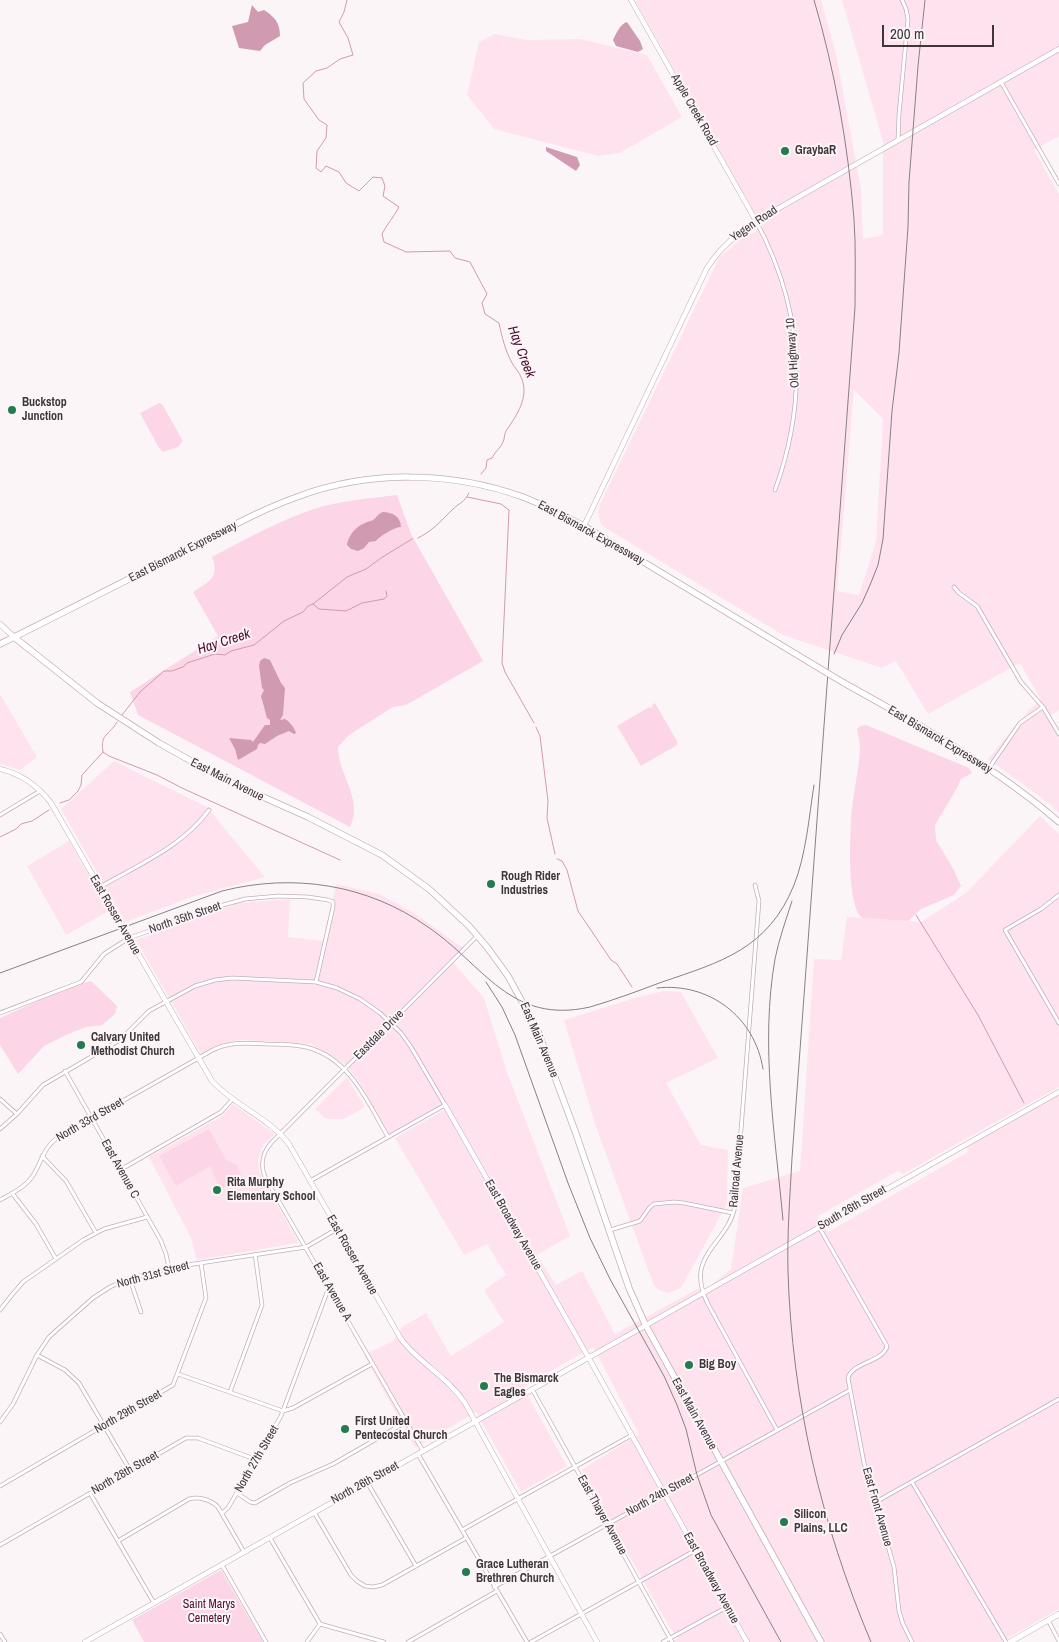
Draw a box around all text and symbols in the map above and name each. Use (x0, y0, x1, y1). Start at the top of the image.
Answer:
scale bar (884, 15, 996, 47)
text: 200 m (890, 23, 924, 44)
street label: Apple Creek Road (668, 72, 720, 148)
place label: GraybaR (795, 144, 836, 158)
marker: GraybaR (779, 145, 791, 157)
street label: Yegen Road (728, 203, 780, 245)
street label: Old Highway 10 (783, 318, 803, 388)
water label: Hay Creek (503, 324, 539, 380)
place label: Buckstop Junction (22, 396, 67, 424)
marker: Buckstop Junction (6, 404, 18, 416)
street label: East Bismarck Expressway (535, 498, 647, 568)
street label: East Bismarck Expressway (127, 519, 239, 585)
water label: Hay Creek (196, 626, 252, 658)
street label: East Bismarck Expressway (885, 703, 995, 777)
street label: East Main Avenue (188, 755, 266, 805)
place label: Rough Rider Industries (501, 870, 560, 898)
street label: East Rosser Avenue (86, 873, 144, 957)
marker: Rough Rider Industries (485, 878, 497, 890)
street label: North 35th Street (147, 899, 223, 937)
street label: East Main Avenue (517, 1000, 561, 1080)
street label: Eastdale Drive (351, 1007, 407, 1063)
place label: Calvary United Methodist Church (91, 1031, 175, 1059)
marker: Calvary United Methodist Church (75, 1039, 87, 1051)
street label: North 33rd Street (54, 1095, 126, 1145)
street label: Railroad Avenue (727, 1134, 747, 1208)
street label: East Avenue C (98, 1137, 142, 1201)
place label: Rita Murphy Elementary School (227, 1176, 316, 1204)
street label: East Broadway Avenue (481, 1177, 545, 1273)
street label: South 26th Street (815, 1183, 889, 1233)
marker: Rita Murphy Elementary School (211, 1184, 223, 1196)
street label: East Rosser Avenue (323, 1213, 381, 1297)
street label: North 31st Street (115, 1258, 191, 1292)
street label: East Avenue A (310, 1260, 354, 1324)
place label: Big Boy (699, 1358, 736, 1372)
marker: Big Boy (683, 1359, 695, 1371)
place label: The Bismarck Eagles (494, 1372, 559, 1400)
street label: East Main Avenue (668, 1375, 720, 1453)
marker: The Bismarck Eagles (478, 1380, 490, 1392)
street label: North 29th Street (92, 1387, 164, 1437)
place label: First United Pentecostal Church (355, 1415, 447, 1443)
street label: North 27th Street (232, 1423, 282, 1495)
marker: First United Pentecostal Church (339, 1423, 351, 1435)
street label: North 28th Street (89, 1448, 161, 1498)
street label: North 26th Street (329, 1459, 401, 1507)
street label: East Front Avenue (859, 1466, 895, 1548)
street label: North 24th Street (624, 1471, 696, 1519)
street label: East Thayer Avenue (574, 1473, 630, 1557)
place label: Silicon Plains, LLC (794, 1508, 848, 1536)
marker: Silicon Plains, LLC (778, 1516, 790, 1528)
street label: East Broadway Avenue (680, 1530, 742, 1626)
place label: Grace Lutheran Brethren Church (476, 1558, 554, 1586)
marker: Grace Lutheran Brethren Church (460, 1566, 472, 1578)
park label: Saint Marys Cemetery (183, 1598, 235, 1626)

